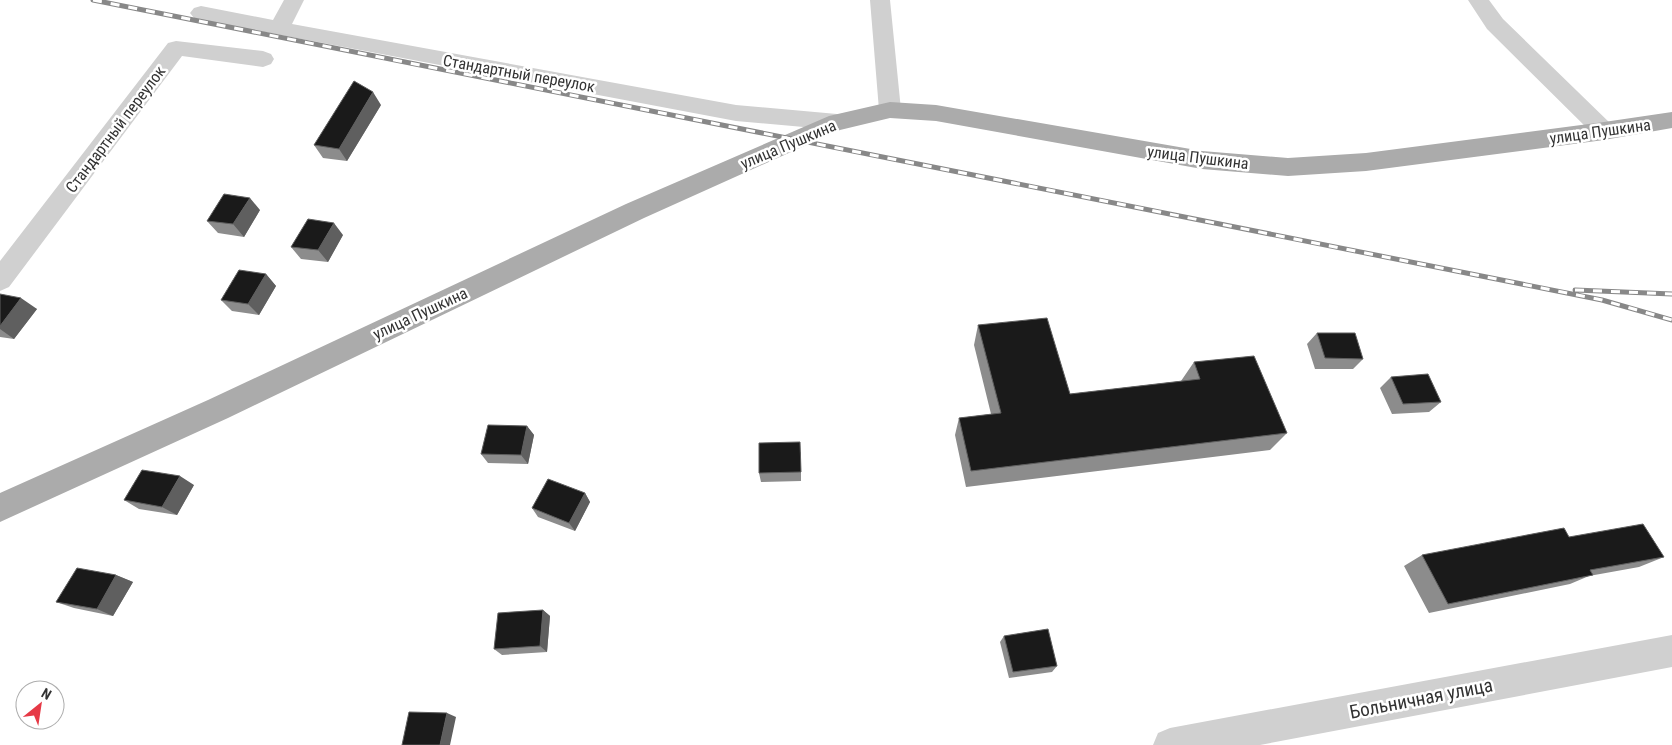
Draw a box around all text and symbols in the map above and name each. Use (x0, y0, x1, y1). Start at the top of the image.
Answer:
street label: Стандартный переулок (441, 51, 597, 96)
street label: Стандартный переулок (62, 62, 169, 196)
street label: улица Пушкина (1548, 115, 1652, 148)
street label: улица Пушкина (738, 116, 839, 173)
street label: улица Пушкина (1146, 142, 1250, 173)
street label: улица Пушкина (370, 283, 470, 344)
street label: Больничная улица (1348, 673, 1495, 724)
north arrow (15, 680, 65, 730)
text: N (39, 685, 54, 703)

